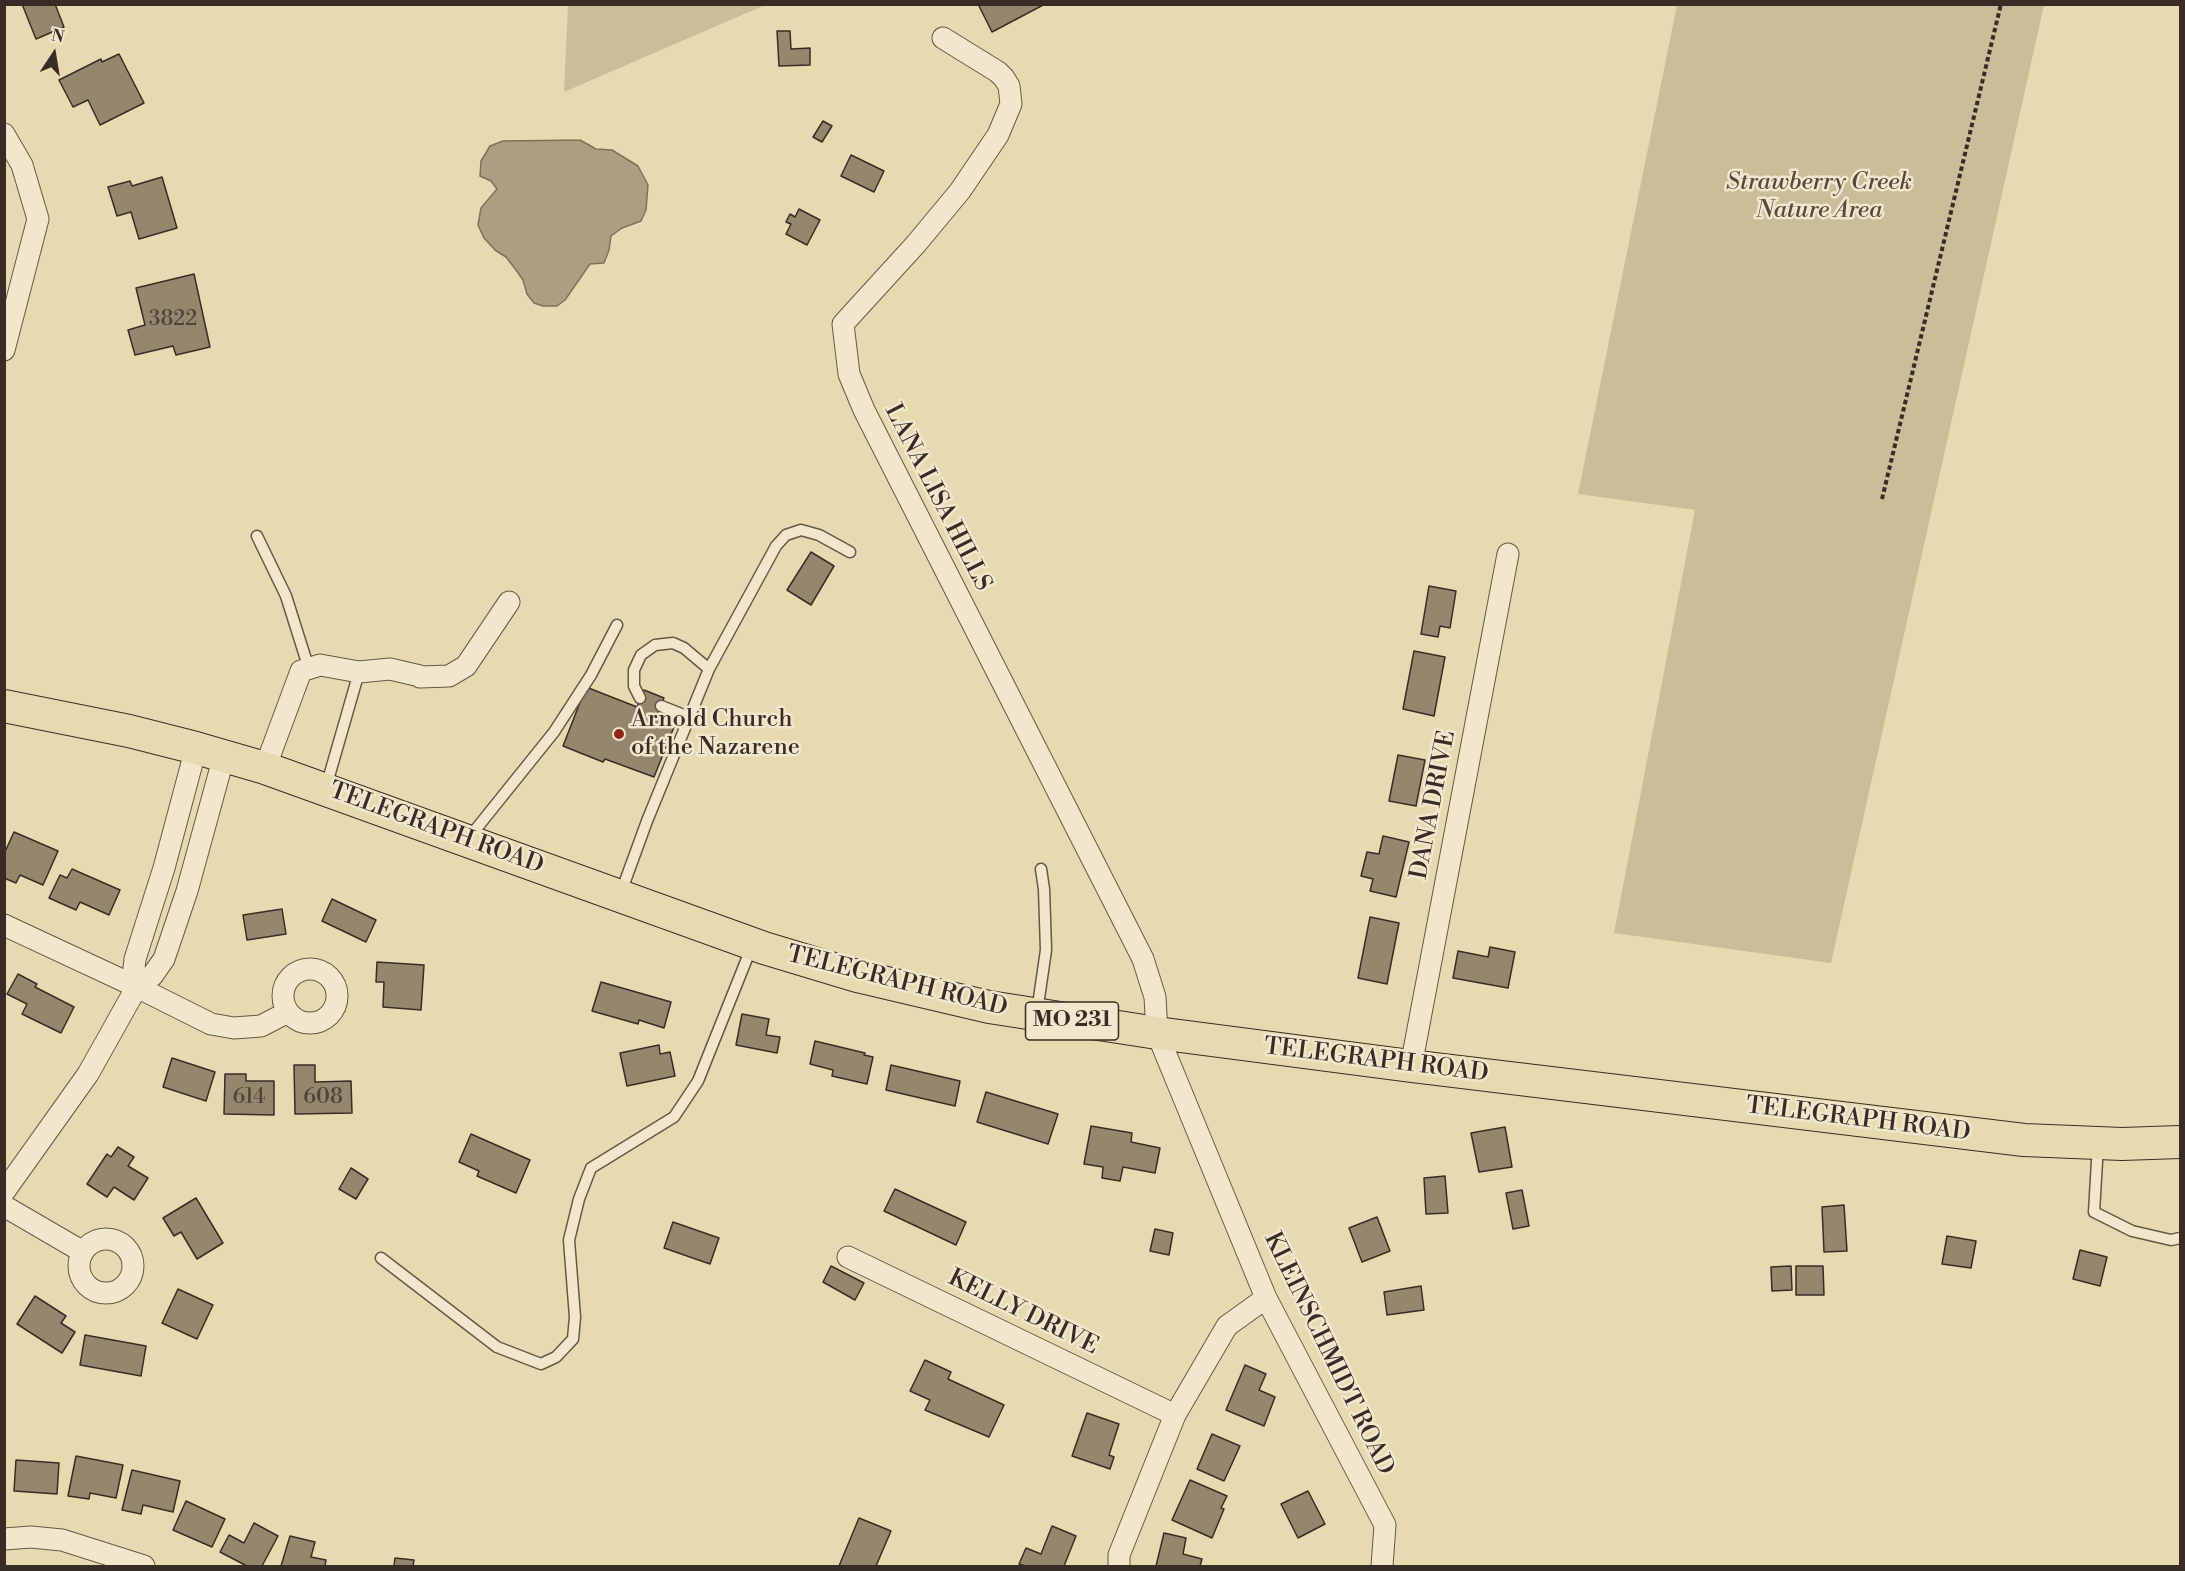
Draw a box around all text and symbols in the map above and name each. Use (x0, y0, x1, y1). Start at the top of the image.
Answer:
north arrow (24, 24, 84, 84)
text: N (49, 25, 66, 47)
park label: Strawberry Creek Nature Area (1726, 169, 1912, 225)
house number: 3822 (149, 307, 197, 333)
street label: LANA LISA HILLS (877, 400, 997, 596)
place label: Arnold Church of the Nazarene (631, 706, 800, 762)
marker: Arnold Church of the Nazarene (612, 727, 626, 741)
street label: DANA DRIVE (1405, 728, 1463, 882)
street label: TELEGRAPH ROAD (325, 777, 547, 881)
street label: TELEGRAPH ROAD (784, 941, 1010, 1023)
road number: MO 231 (1026, 1002, 1118, 1040)
street label: TELEGRAPH ROAD (1262, 1033, 1490, 1089)
house number: 614 (233, 1085, 265, 1111)
house number: 608 (303, 1085, 343, 1111)
street label: TELEGRAPH ROAD (1744, 1092, 1972, 1148)
street label: KLEINSCHMIDT ROAD (1257, 1228, 1399, 1480)
street label: KELLY DRIVE (943, 1264, 1103, 1362)

